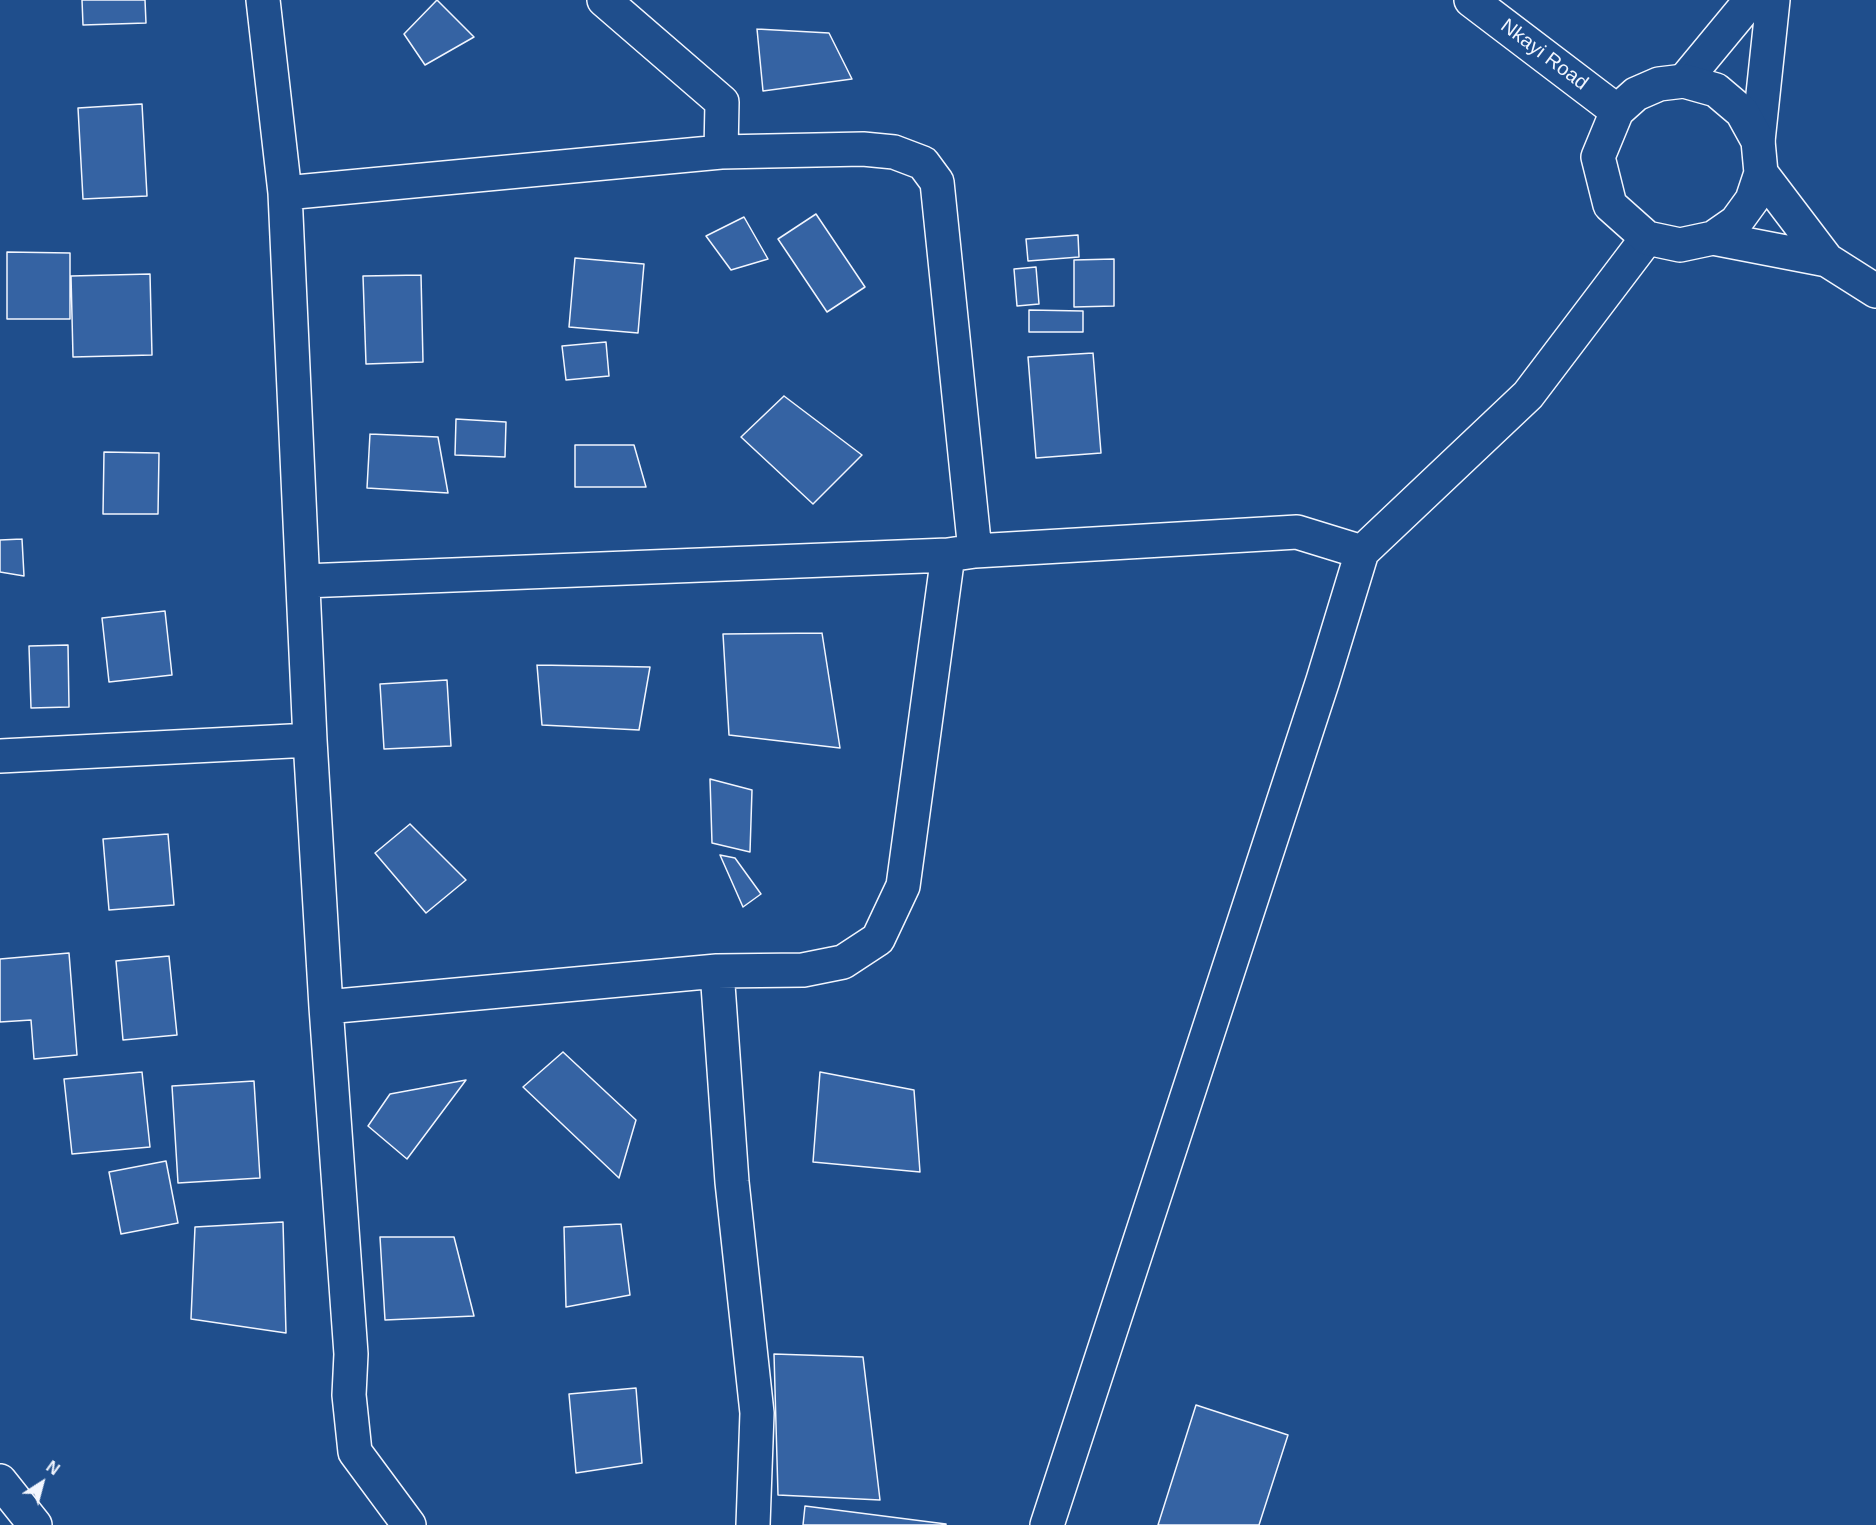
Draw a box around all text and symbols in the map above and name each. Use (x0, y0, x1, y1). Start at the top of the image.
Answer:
street label: Nkayi Road (1495, 14, 1593, 96)
north arrow (12, 1453, 72, 1513)
text: N (43, 1458, 63, 1478)

